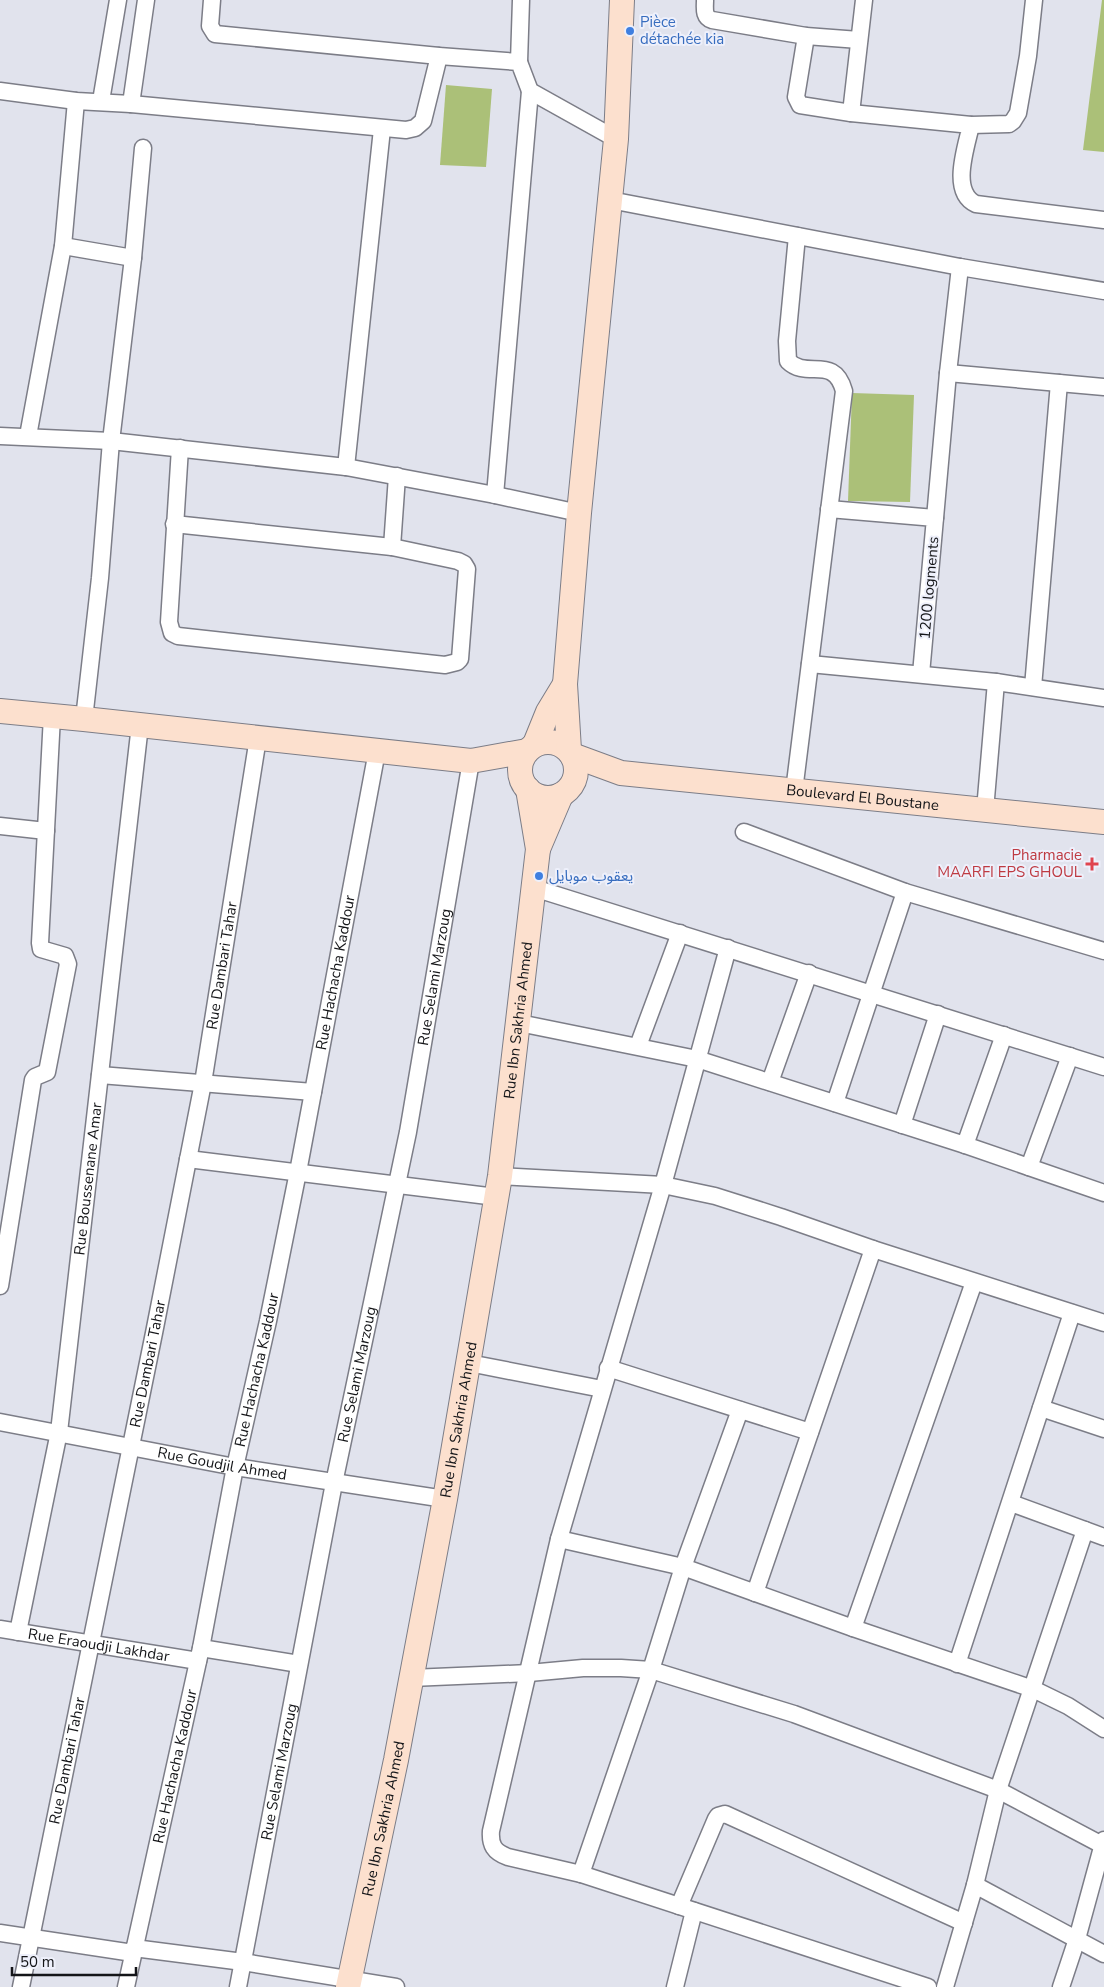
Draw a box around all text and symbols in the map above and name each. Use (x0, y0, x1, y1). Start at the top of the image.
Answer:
place label: Pièce détachée kia (640, 12, 724, 49)
marker: Pièce détachée kia (624, 25, 636, 37)
street label: 1200 logments (915, 536, 943, 640)
street label: Boulevard El Boustane (785, 780, 940, 815)
place label: Pharmacie MAARFI EPS GHOUL (937, 845, 1082, 882)
marker: Pharmacie MAARFI EPS GHOUL (1086, 858, 1098, 870)
place label: يعقوب موبايل (549, 866, 633, 886)
marker: يعقوب موبايل (533, 870, 545, 882)
street label: Rue Hachacha Kaddour (311, 893, 360, 1052)
street label: Rue Dambari Tahar (202, 900, 242, 1031)
street label: Rue Selami Marzoug (413, 907, 456, 1047)
street label: Rue Ibn Sakhria Ahmed (499, 941, 537, 1100)
street label: Rue Boussenane Amar (69, 1101, 107, 1256)
street label: Rue Hachacha Kaddour (230, 1290, 284, 1449)
street label: Rue Dambari Tahar (125, 1298, 170, 1429)
street label: Rue Selami Marzoug (333, 1305, 381, 1444)
street label: Rue Ibn Sakhria Ahmed (435, 1340, 482, 1499)
street label: Rue Goudjil Ahmed (156, 1442, 288, 1485)
street label: Rue Eraoudji Lakhdar (27, 1624, 171, 1666)
street label: Rue Hachacha Kaddour (148, 1687, 202, 1845)
street label: Rue Dambari Tahar (44, 1695, 90, 1826)
street label: Rue Selami Marzoug (256, 1702, 302, 1842)
street label: Rue Ibn Sakhria Ahmed (357, 1739, 409, 1898)
scale bar (12, 1944, 136, 1976)
text: 50 m (20, 1952, 55, 1972)

